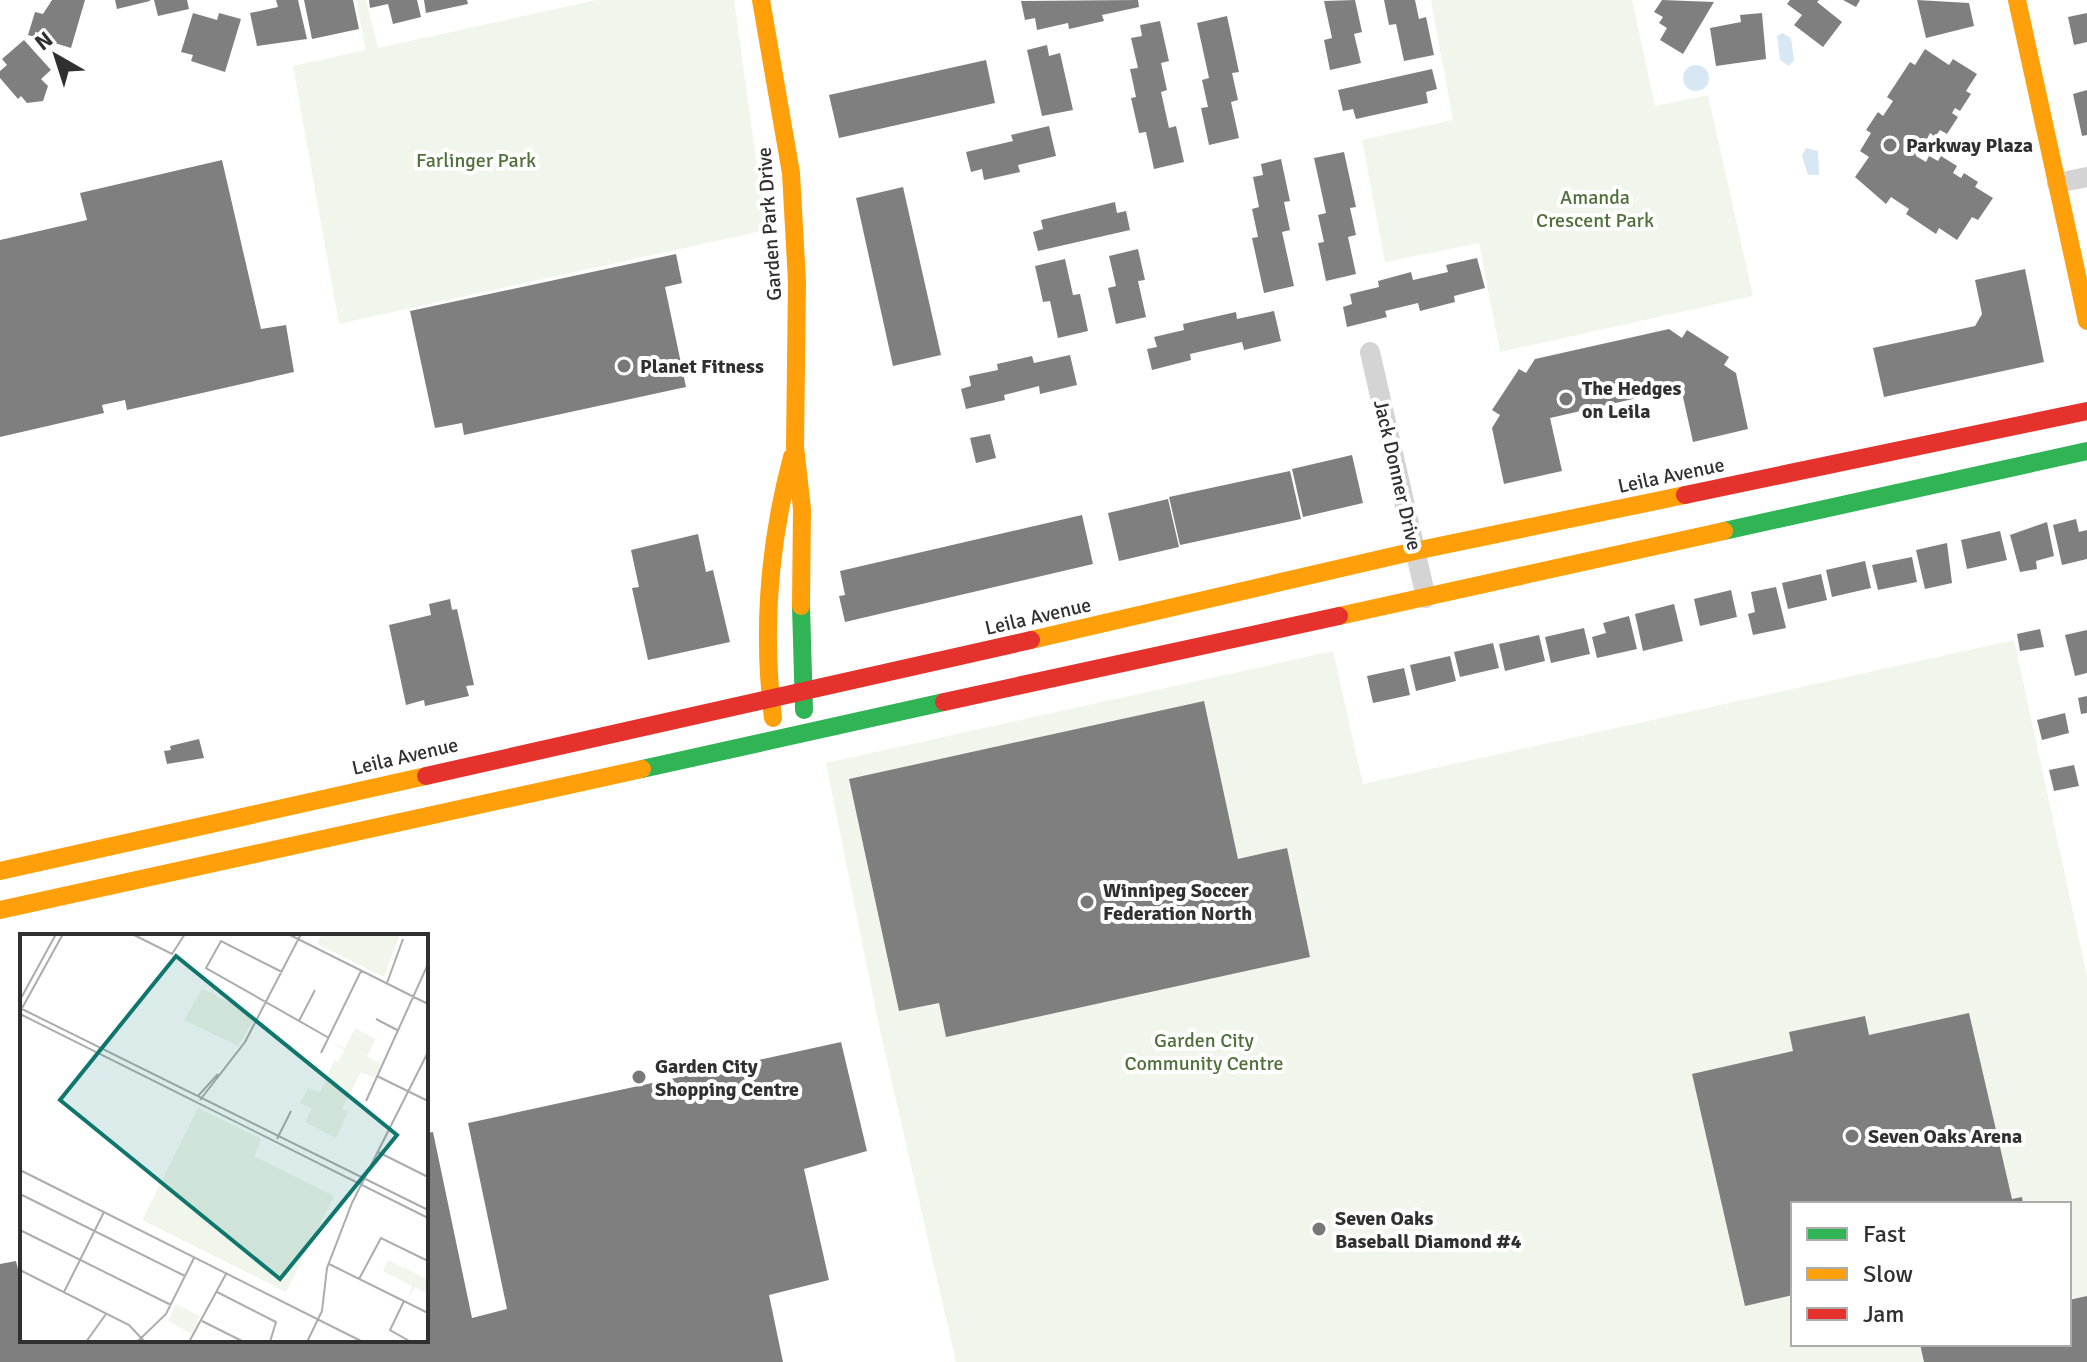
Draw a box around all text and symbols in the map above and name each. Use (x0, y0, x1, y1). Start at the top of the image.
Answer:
north arrow (16, 16, 96, 96)
text: N (29, 26, 58, 56)
place label: Parkway Plaza (1906, 133, 2033, 158)
marker: Parkway Plaza (1881, 136, 1899, 154)
street label: Garden Park Drive (752, 146, 787, 301)
park label: Farlinger Park (416, 148, 536, 173)
park label: Amanda Crescent Park (1536, 185, 1654, 233)
place label: Planet Fitness (640, 354, 764, 379)
marker: Planet Fitness (615, 357, 633, 375)
place label: The Hedges on Leila (1582, 376, 1681, 424)
marker: The Hedges on Leila (1557, 390, 1575, 408)
street label: Jack Donner Drive (1368, 397, 1427, 553)
street label: Leila Avenue (1616, 452, 1727, 499)
street label: Leila Avenue (983, 592, 1094, 641)
street label: Leila Avenue (350, 732, 461, 781)
place label: Winnipeg Soccer Federation North (1103, 878, 1252, 926)
marker: Winnipeg Soccer Federation North (1078, 893, 1096, 911)
inset map (20, 934, 428, 1342)
park label: Garden City Community Centre (1124, 1028, 1284, 1076)
place label: Garden City Shopping Centre (655, 1054, 799, 1102)
marker: Garden City Shopping Centre (630, 1068, 648, 1086)
place label: Seven Oaks Arena (1868, 1124, 2022, 1149)
marker: Seven Oaks Arena (1843, 1127, 1861, 1145)
legend (1791, 1202, 2071, 1346)
place label: Seven Oaks Baseball Diamond #4 (1335, 1206, 1522, 1254)
text: Fast (1863, 1219, 1906, 1249)
marker: Seven Oaks Baseball Diamond #4 (1310, 1220, 1328, 1238)
text: Slow (1863, 1259, 1913, 1289)
text: Jam (1863, 1299, 1904, 1329)

